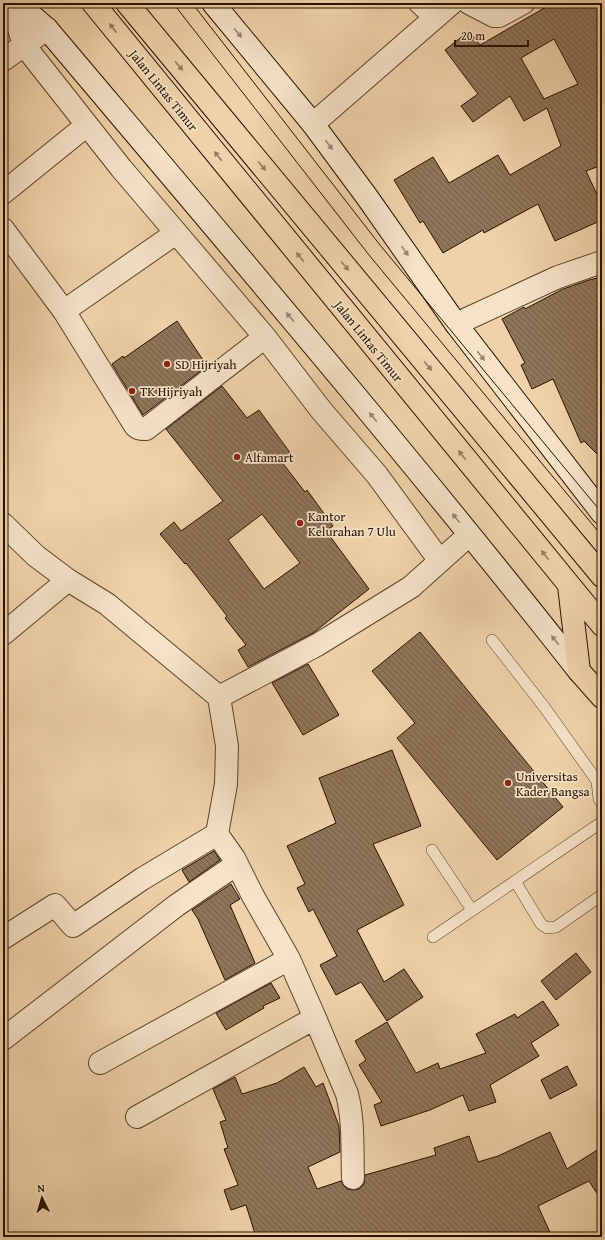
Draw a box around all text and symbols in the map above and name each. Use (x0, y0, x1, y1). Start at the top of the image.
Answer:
one-way arrow (109, 22, 117, 33)
scale bar (455, 22, 528, 48)
text: 20 m (461, 27, 485, 44)
one-way arrow (234, 28, 243, 38)
street label: Jalan Lintas Timur (123, 44, 203, 136)
one-way arrow (174, 60, 183, 71)
one-way arrow (325, 140, 333, 150)
one-way arrow (213, 151, 222, 162)
one-way arrow (257, 160, 266, 171)
one-way arrow (401, 245, 409, 256)
one-way arrow (296, 251, 305, 262)
one-way arrow (340, 260, 349, 271)
street label: Jalan Lintas Timur (328, 295, 408, 387)
one-way arrow (285, 312, 294, 323)
one-way arrow (476, 350, 485, 361)
place label: SD Hijriyah (175, 355, 237, 374)
marker: SD Hijriyah (162, 359, 172, 369)
one-way arrow (423, 360, 432, 371)
place label: TK Hijriyah (140, 382, 203, 401)
marker: TK Hijriyah (127, 386, 137, 396)
one-way arrow (369, 411, 378, 422)
place label: Alfamart (245, 448, 294, 467)
one-way arrow (458, 449, 467, 460)
marker: Alfamart (232, 452, 242, 462)
place label: Kantor Kelurahan 7 Ulu (308, 507, 396, 541)
one-way arrow (451, 512, 460, 523)
marker: Kantor Kelurahan 7 Ulu (295, 518, 305, 528)
one-way arrow (540, 550, 549, 561)
one-way arrow (551, 635, 560, 646)
place label: Universitas Kader Bangsa (516, 767, 591, 801)
marker: Universitas Kader Bangsa (503, 778, 513, 788)
north arrow (22, 1178, 62, 1218)
text: N (37, 1180, 46, 1196)

